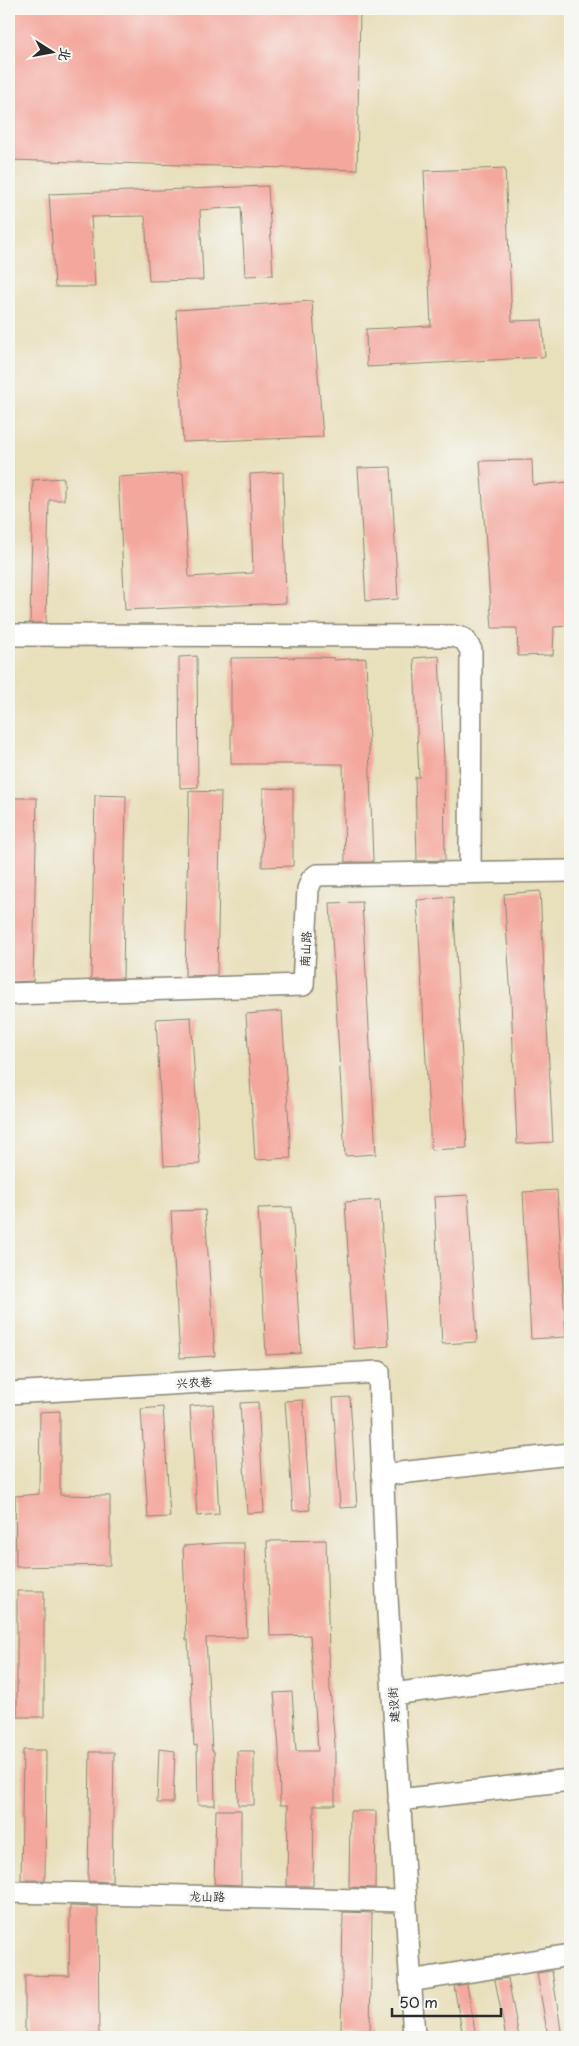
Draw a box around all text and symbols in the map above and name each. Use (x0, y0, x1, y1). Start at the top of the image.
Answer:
north arrow (28, 28, 78, 78)
text: 北 (54, 46, 77, 63)
street label: 南山路 (295, 931, 315, 967)
street label: 兴农巷 (176, 1372, 212, 1392)
street label: 建设街 (383, 1686, 403, 1724)
street label: 龙山路 (189, 1887, 225, 1905)
scale bar (392, 1986, 500, 2018)
text: 50 m (399, 1990, 438, 2013)

